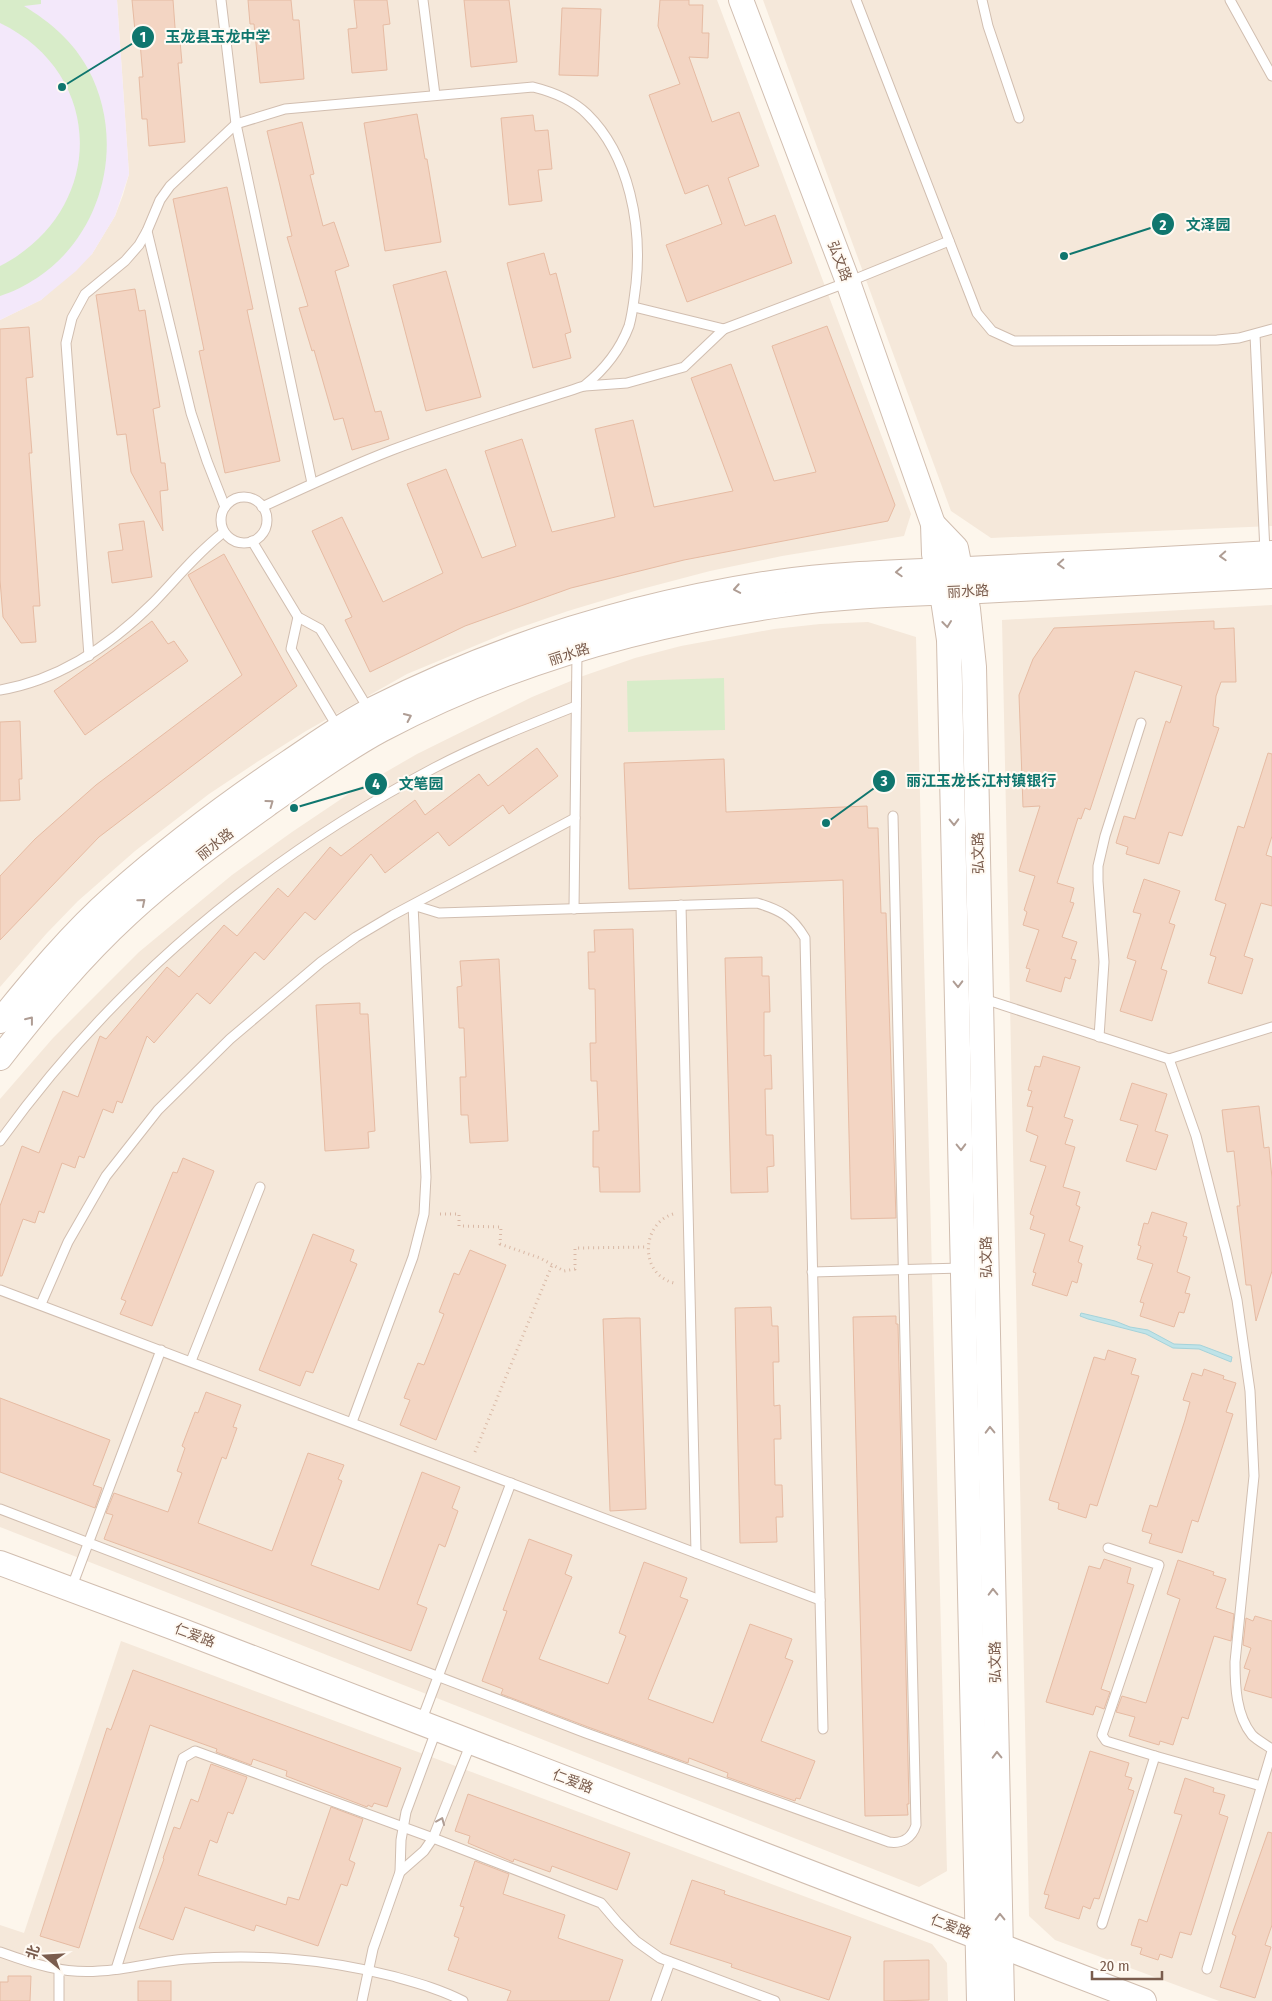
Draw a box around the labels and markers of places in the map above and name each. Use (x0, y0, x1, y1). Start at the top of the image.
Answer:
callout: 玉龙县玉龙中学 (131, 22, 281, 52)
callout: 文泽园 (1151, 209, 1241, 239)
callout: 丽江玉龙长江村镇银行 (871, 766, 1066, 796)
callout: 文笔园 (364, 769, 454, 799)

